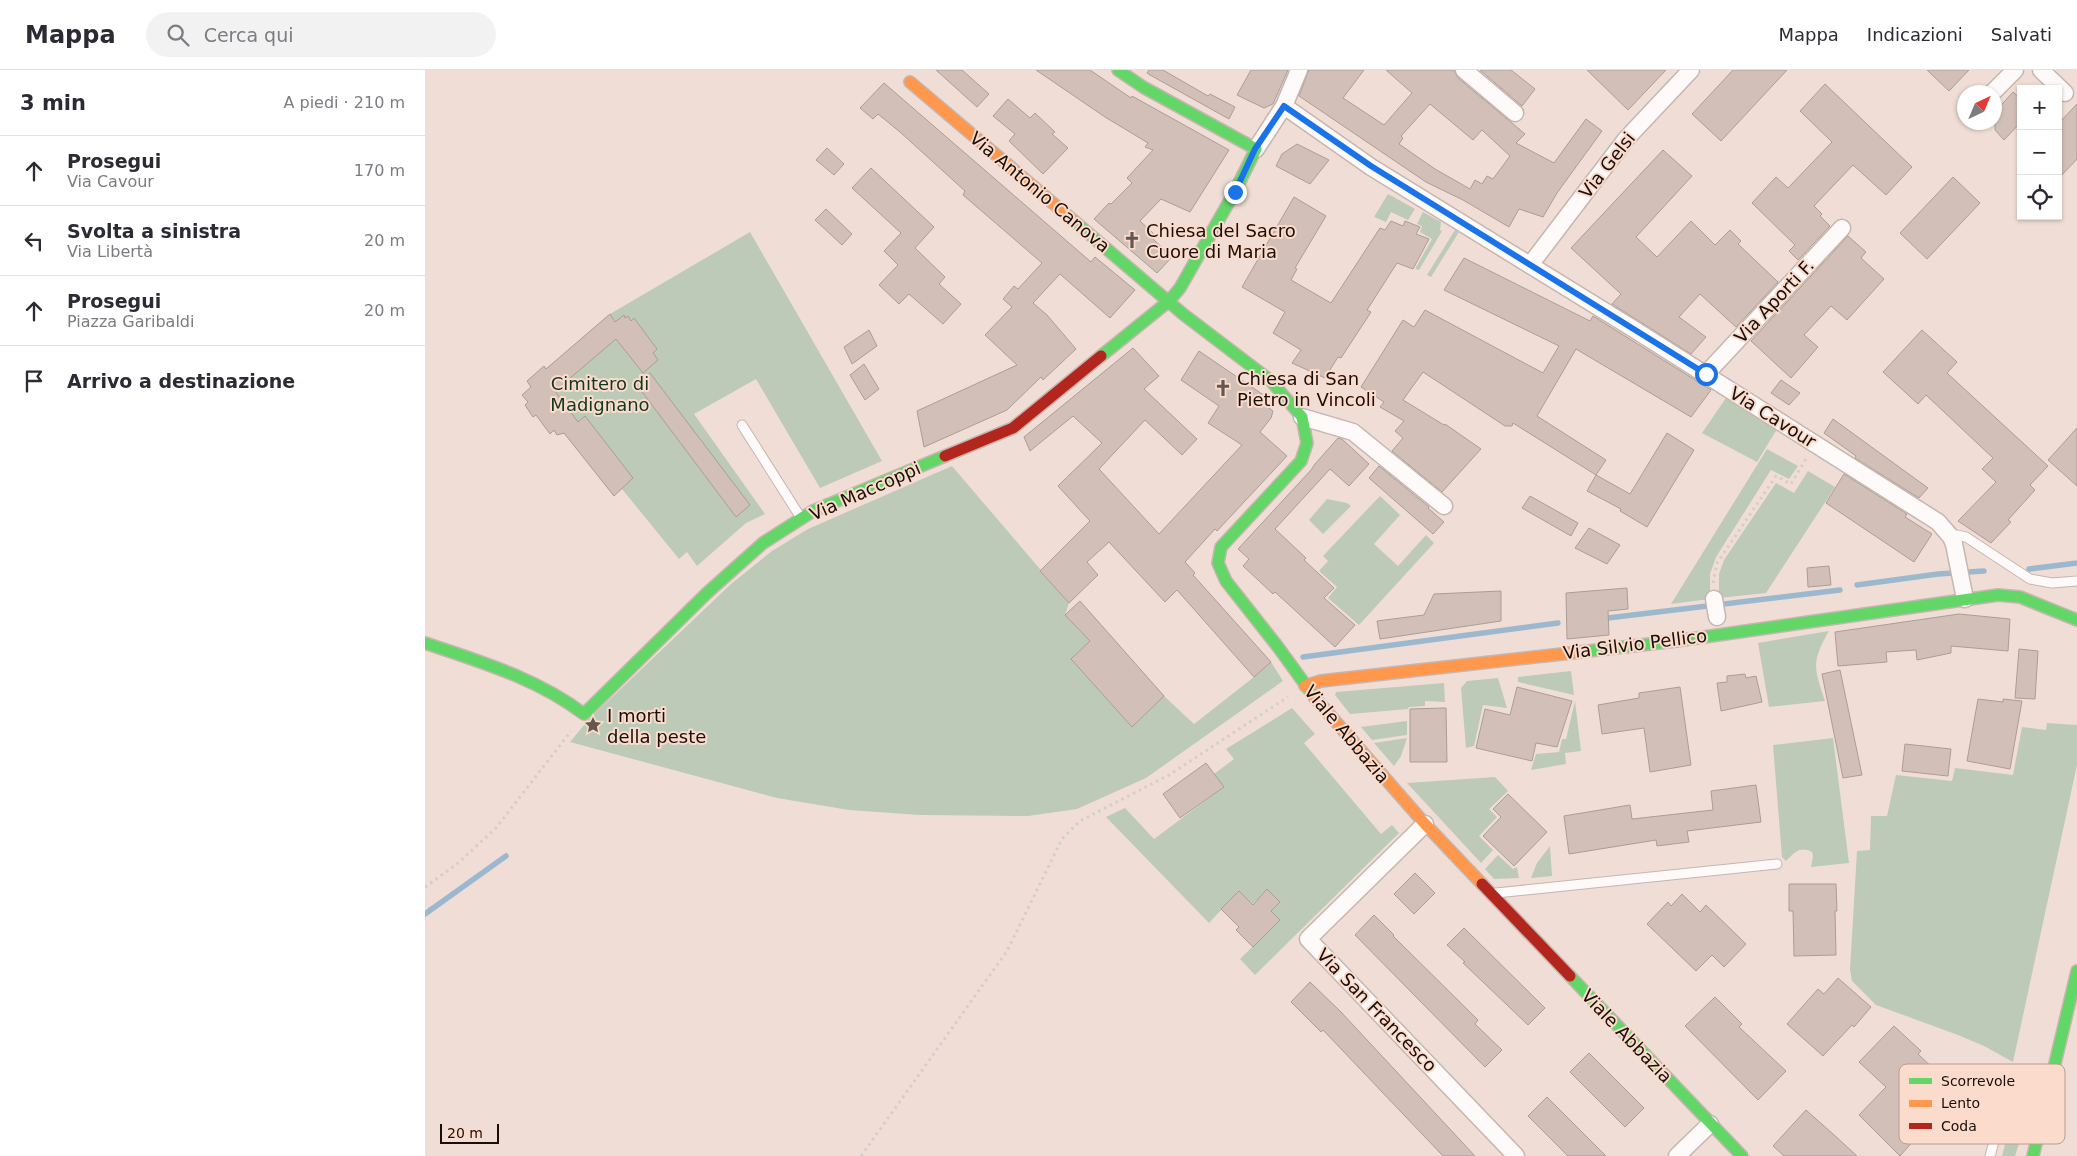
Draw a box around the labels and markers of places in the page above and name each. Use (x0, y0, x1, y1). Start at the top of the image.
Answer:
place label: Chiesa del Sacro Cuore di Maria (1146, 220, 1296, 262)
church icon: Chiesa del Sacro Cuore di Maria (1122, 230, 1142, 250)
place label: Chiesa di San Pietro in Vincoli (1237, 368, 1376, 410)
church icon: Chiesa di San Pietro in Vincoli (1213, 378, 1233, 398)
place label: I morti della peste (607, 705, 706, 747)
place icon: I morti della peste (583, 715, 603, 735)

